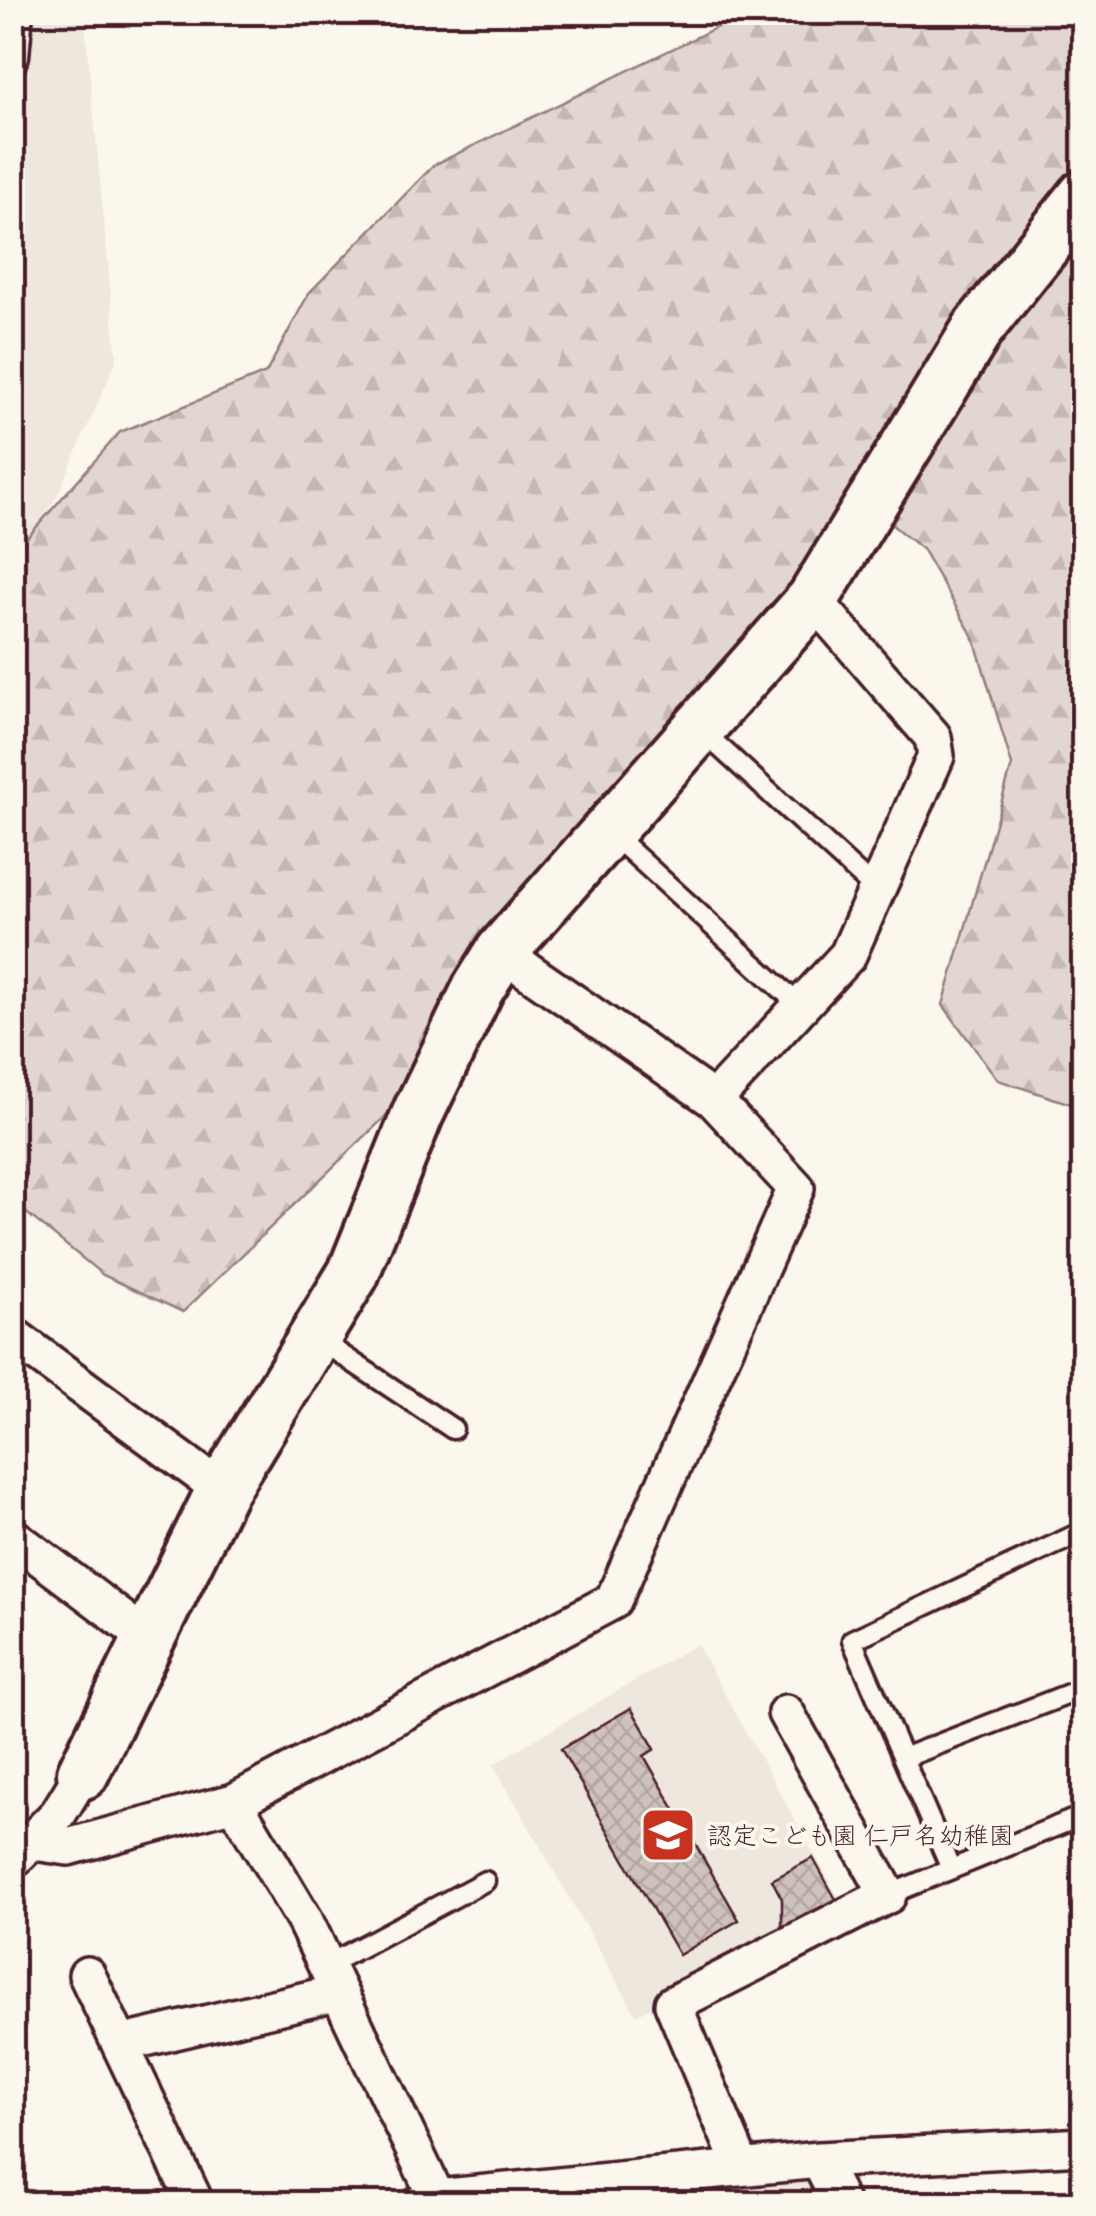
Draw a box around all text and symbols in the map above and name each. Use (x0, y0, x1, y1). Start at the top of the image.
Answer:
school or university icon: 認定こども園 仁戸名幼稚園 (638, 1805, 698, 1865)
place label: 認定こども園 仁戸名幼稚園 (707, 1821, 1014, 1852)

